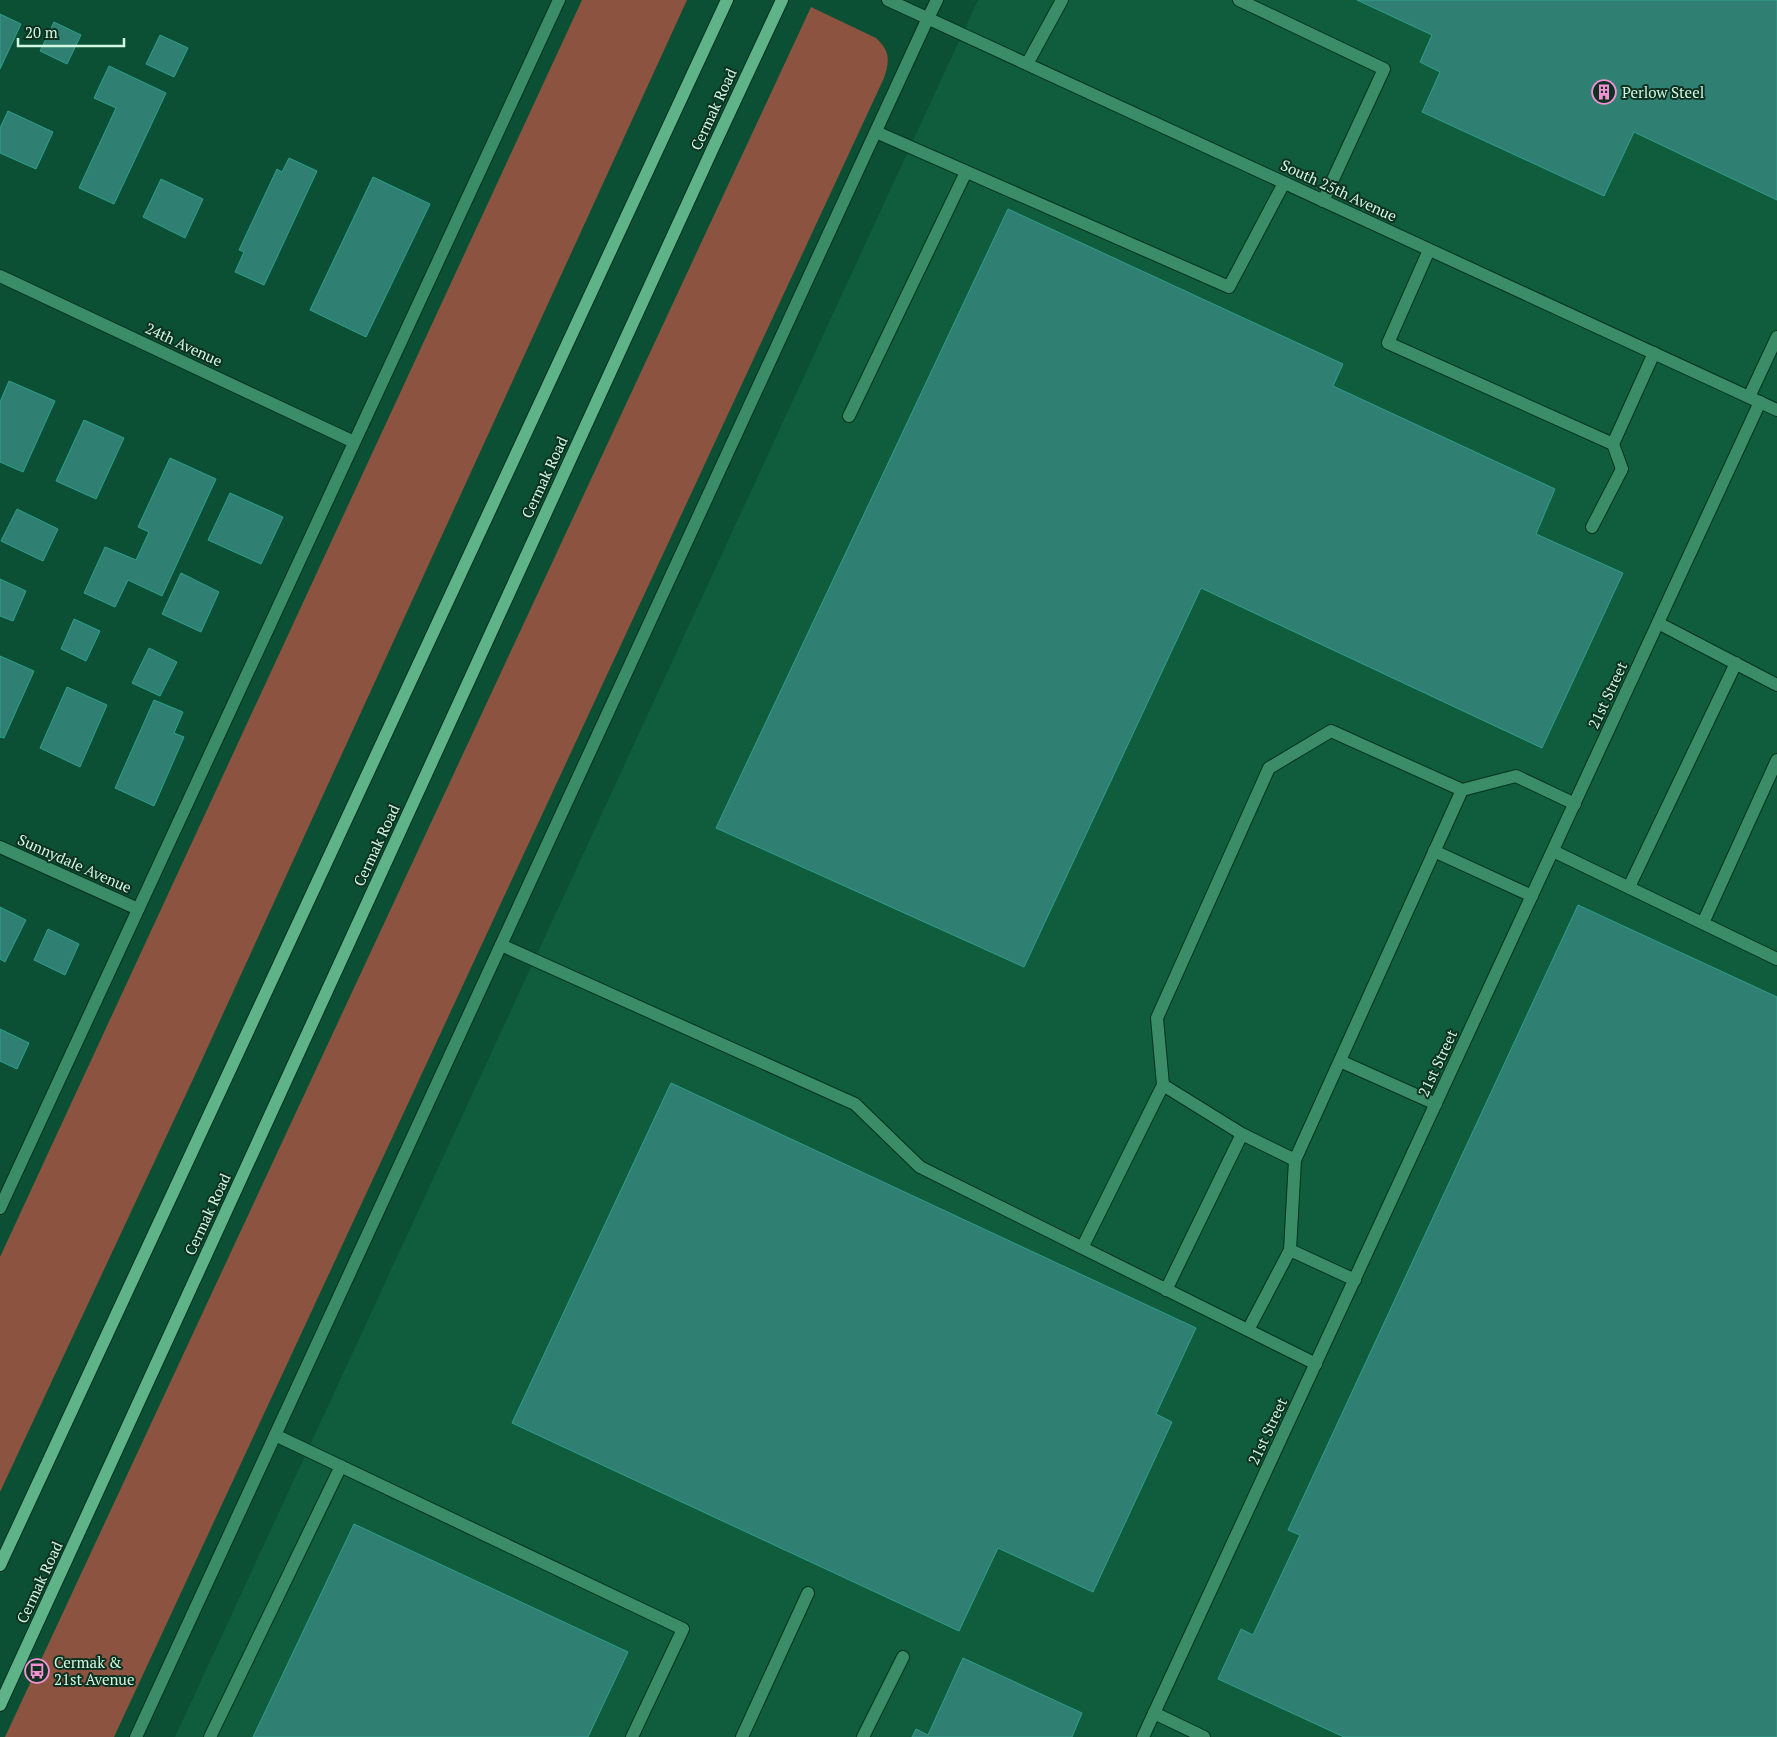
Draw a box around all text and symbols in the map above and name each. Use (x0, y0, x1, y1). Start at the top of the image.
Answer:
scale bar (18, 15, 124, 47)
text: 20 m (25, 22, 58, 42)
street label: Cermak Road (685, 65, 741, 153)
building icon: Perlow Steel (1591, 79, 1617, 105)
place label: Perlow Steel (1622, 82, 1704, 102)
street label: South 25th Avenue (1278, 154, 1400, 226)
street label: 24th Avenue (142, 317, 226, 371)
street label: Cermak Road (516, 433, 572, 521)
street label: 21st Street (1583, 658, 1631, 732)
street label: Cermak Road (348, 801, 404, 889)
street label: Sunnydale Avenue (15, 829, 135, 897)
street label: 21st Street (1413, 1026, 1461, 1100)
street label: Cermak Road (179, 1170, 235, 1258)
street label: 21st Street (1243, 1394, 1291, 1468)
street label: Cermak Road (11, 1538, 67, 1626)
place label: Cermak & 21st Avenue (54, 1652, 135, 1689)
bus stop icon: Cermak & 21st Avenue (24, 1658, 50, 1684)

